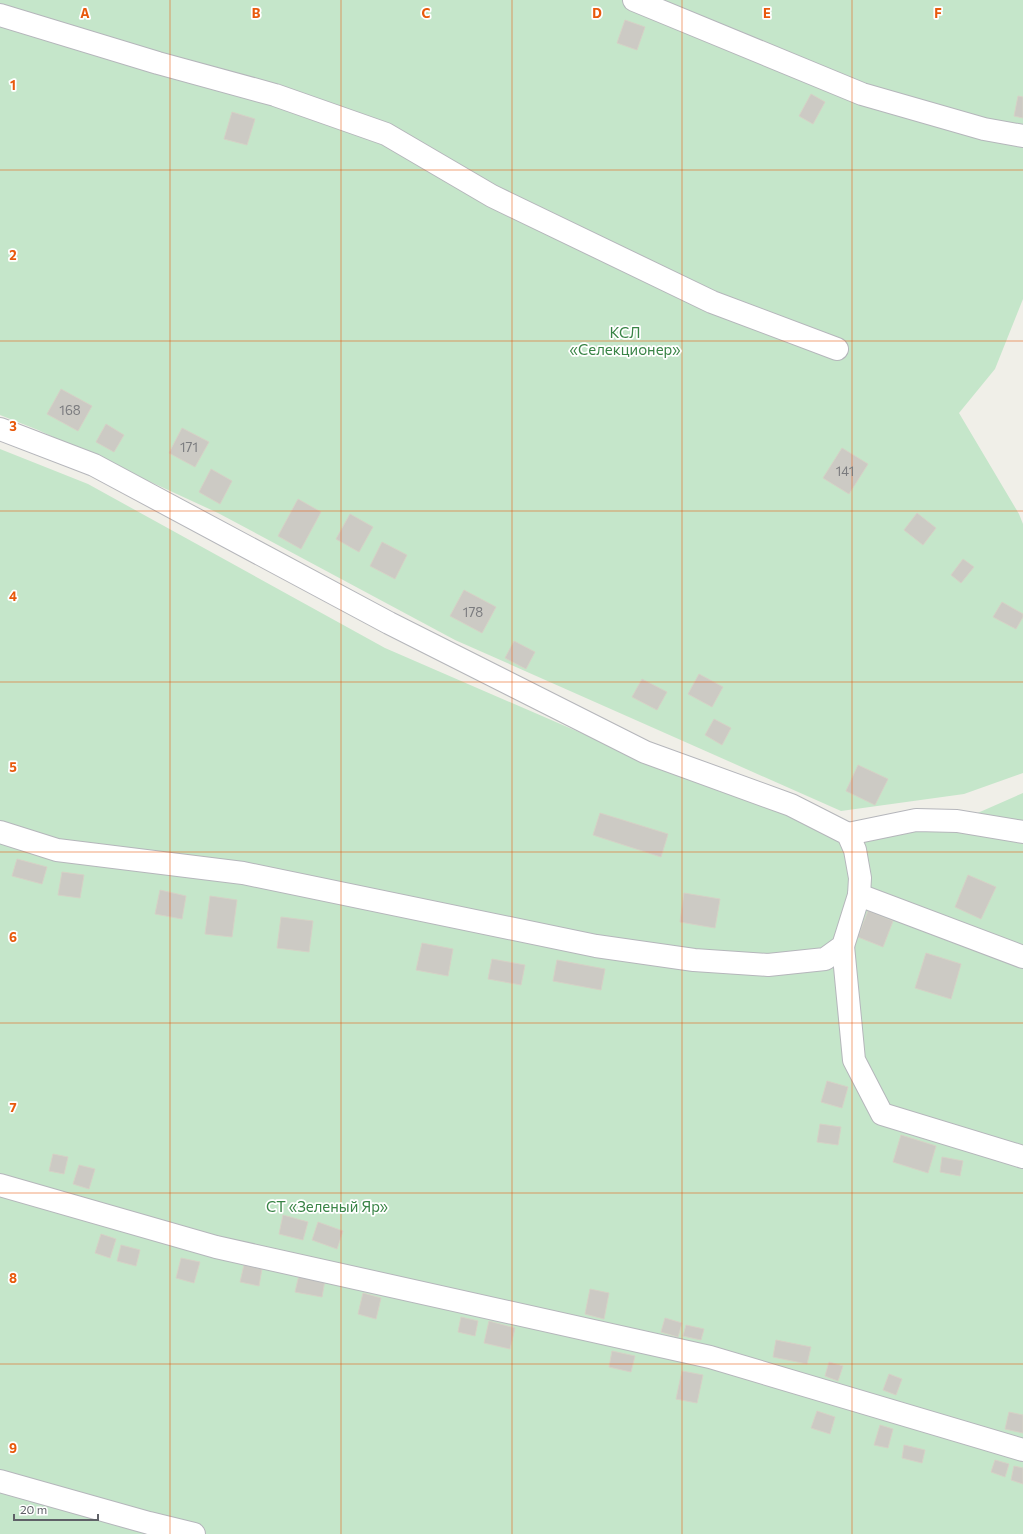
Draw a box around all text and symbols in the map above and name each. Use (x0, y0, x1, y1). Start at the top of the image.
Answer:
text: A (80, 5, 90, 21)
text: B (252, 5, 261, 21)
text: C (422, 5, 431, 21)
text: D (592, 5, 602, 21)
text: E (763, 5, 771, 21)
text: F (934, 5, 942, 21)
text: 1 (10, 77, 16, 93)
text: 2 (9, 247, 17, 263)
park label: КСЛ «Селекционер» (570, 323, 681, 358)
house number: 168 (59, 402, 81, 418)
text: 3 (9, 418, 17, 434)
house number: 171 (180, 439, 198, 455)
house number: 141 (836, 463, 854, 479)
text: 4 (9, 588, 17, 604)
house number: 178 (463, 604, 483, 620)
text: 5 (9, 759, 17, 775)
text: 6 (9, 929, 17, 945)
text: 7 (9, 1099, 17, 1115)
park label: СТ «Зеленый Яр» (266, 1197, 389, 1215)
text: 8 (9, 1270, 17, 1286)
text: 9 (9, 1440, 17, 1456)
scale bar (14, 1496, 98, 1522)
text: 20 m (20, 1502, 47, 1516)

